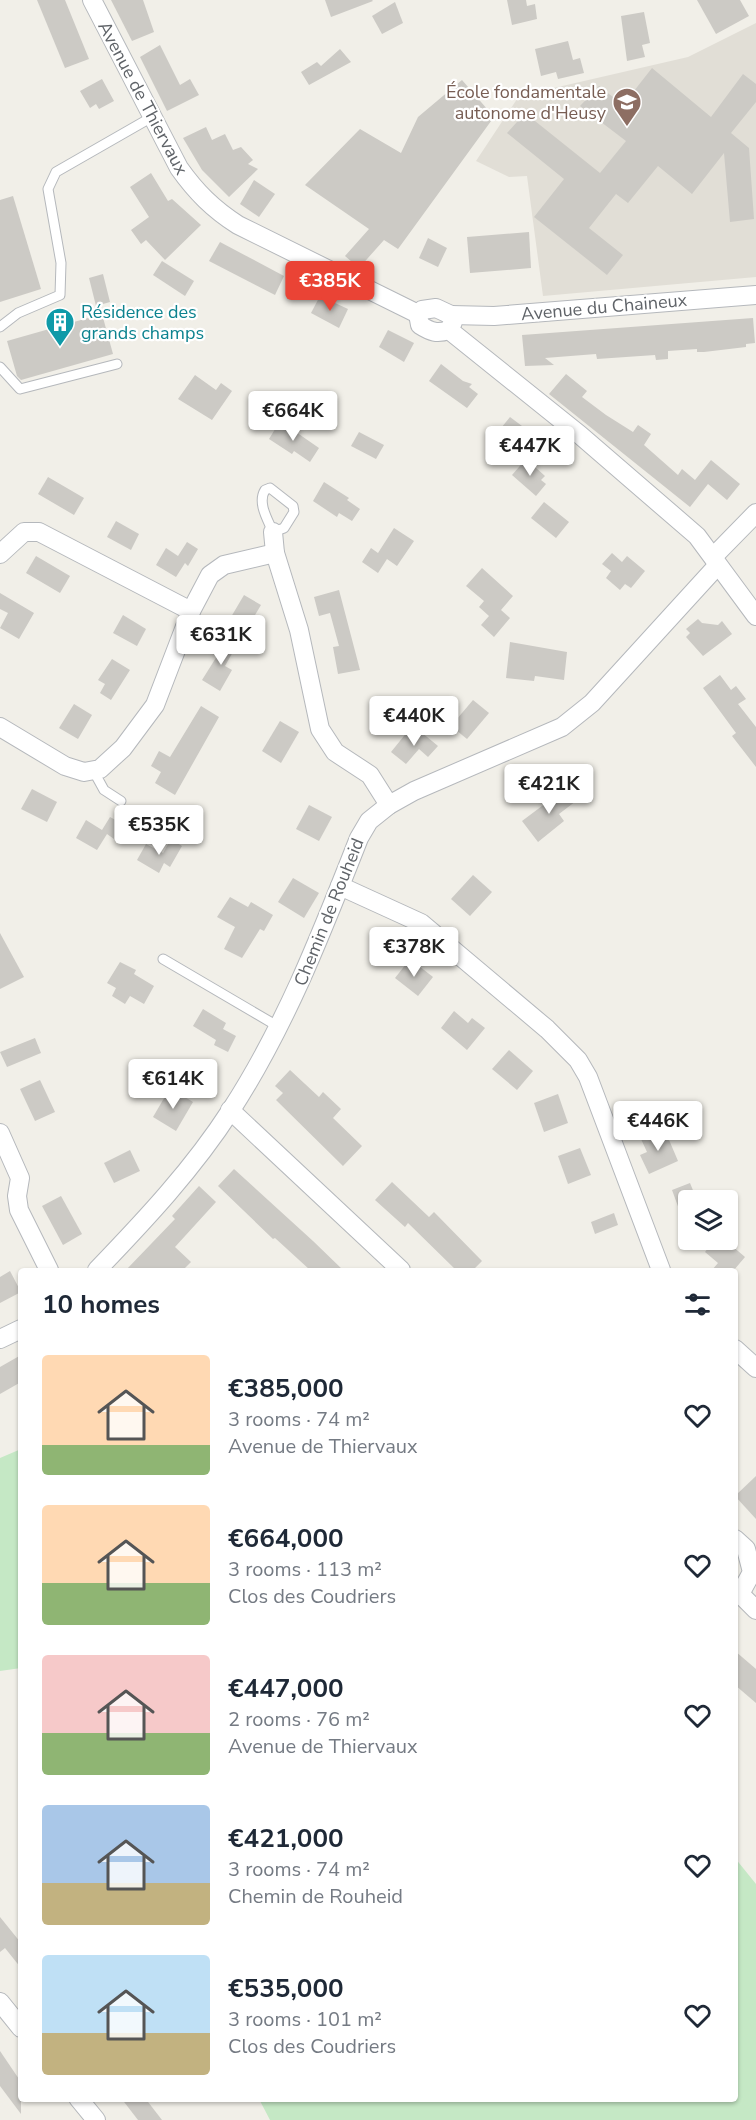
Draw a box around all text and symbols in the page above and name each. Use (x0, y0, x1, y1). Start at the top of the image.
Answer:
street label: Avenue de Thiervaux (92, 17, 194, 179)
place label: École fondamentale autonome d'Heusy (446, 80, 607, 125)
school or university icon: École fondamentale autonome d'Heusy (611, 86, 643, 128)
pin: €385K (288, 261, 372, 312)
text: €385K (299, 267, 361, 294)
street label: Avenue du Chaineux (520, 288, 689, 326)
place label: Résidence des grands champs (81, 300, 204, 345)
building icon: Résidence des grands champs (44, 306, 76, 348)
pin: €664K (251, 391, 335, 442)
text: €664K (262, 397, 324, 424)
pin: €447K (488, 426, 572, 477)
text: €447K (499, 432, 561, 459)
pin: €631K (179, 615, 263, 666)
text: €631K (190, 621, 252, 648)
pin: €440K (372, 696, 456, 747)
text: €440K (383, 702, 445, 729)
pin: €421K (507, 764, 591, 815)
text: €421K (518, 770, 580, 797)
pin: €535K (117, 805, 201, 856)
text: €535K (128, 811, 190, 838)
street label: Chemin de Rouheid (288, 835, 370, 989)
pin: €378K (372, 927, 456, 978)
text: €378K (383, 933, 445, 960)
pin: €614K (131, 1059, 215, 1110)
text: €614K (142, 1065, 204, 1092)
pin: €446K (616, 1101, 700, 1152)
text: €446K (627, 1107, 689, 1134)
map controls (678, 1190, 738, 1250)
button: layers (678, 1190, 738, 1250)
text: 10 homes (42, 1287, 160, 1322)
icon: filters (681, 1288, 714, 1321)
text: €385,000 (228, 1371, 344, 1406)
icon: home (90, 1379, 162, 1451)
icon: heart (681, 1399, 714, 1432)
text: 3 rooms · 74 m² (228, 1406, 370, 1433)
text: Avenue de Thiervaux (228, 1433, 418, 1460)
text: €664,000 (228, 1521, 344, 1556)
icon: home (90, 1529, 162, 1601)
icon: heart (681, 1549, 714, 1582)
text: 3 rooms · 113 m² (228, 1556, 382, 1583)
text: Clos des Coudriers (228, 1583, 396, 1610)
text: €447,000 (228, 1671, 344, 1706)
icon: home (90, 1679, 162, 1751)
icon: heart (681, 1699, 714, 1732)
text: 2 rooms · 76 m² (228, 1706, 370, 1733)
text: Avenue de Thiervaux (228, 1733, 418, 1760)
text: €421,000 (228, 1821, 344, 1856)
icon: home (90, 1829, 162, 1901)
icon: heart (681, 1849, 714, 1882)
text: 3 rooms · 74 m² (228, 1856, 370, 1883)
text: Chemin de Rouheid (228, 1883, 403, 1910)
text: €535,000 (228, 1971, 344, 2006)
icon: home (90, 1979, 162, 2051)
icon: heart (681, 1999, 714, 2032)
text: 3 rooms · 101 m² (228, 2006, 382, 2033)
text: Clos des Coudriers (228, 2033, 396, 2060)

